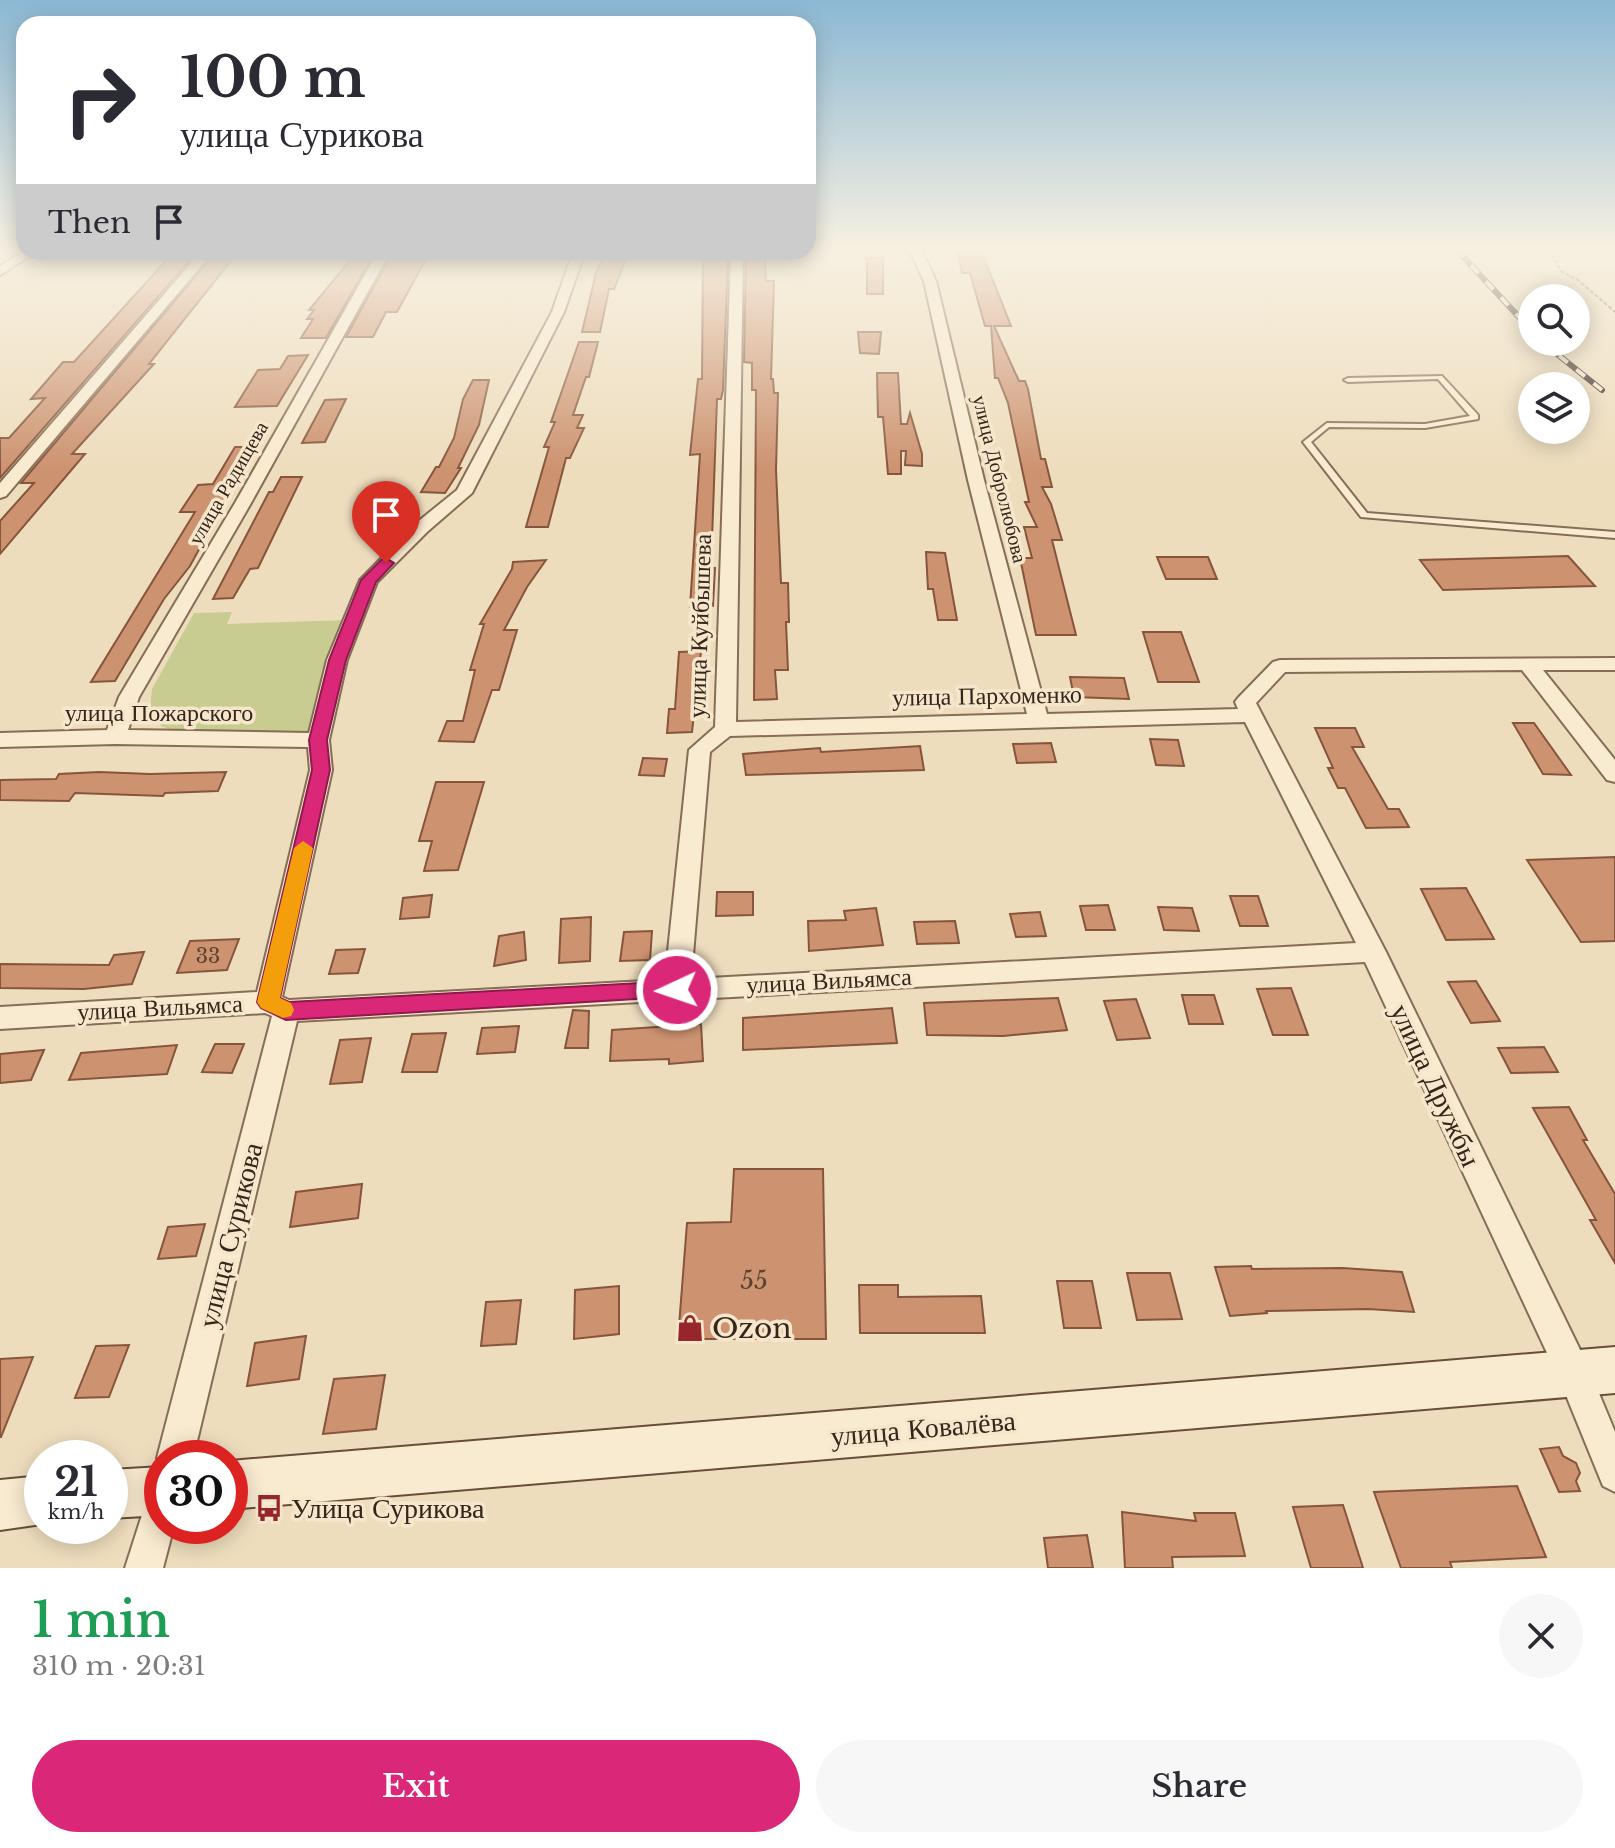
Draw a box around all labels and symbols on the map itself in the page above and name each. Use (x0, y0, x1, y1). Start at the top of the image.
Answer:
street label: улица Добролюбова (968, 393, 1032, 565)
street label: улица Радищева (183, 417, 273, 549)
pin (352, 481, 420, 563)
street label: улица Куйбышева (682, 533, 717, 719)
street label: улица Пархоменко (892, 679, 1082, 712)
street label: улица Пожарского (65, 698, 253, 727)
house number: 33 (196, 944, 220, 968)
position arrow (635, 948, 719, 1032)
street label: улица Вильямса (745, 962, 913, 999)
street label: улица Вильямса (76, 989, 244, 1026)
street label: улица Дружбы (1383, 998, 1489, 1172)
street label: улица Сурикова (191, 1138, 271, 1331)
house number: 55 (740, 1266, 768, 1295)
place label: Ozon (712, 1311, 792, 1346)
shop icon: Ozon (675, 1313, 705, 1343)
street label: улица Ковалёва (829, 1403, 1018, 1454)
speed limit sign: 30 (144, 1440, 248, 1544)
place label: Улица Сурикова (291, 1491, 485, 1526)
bus stop icon: Улица Сурикова (254, 1493, 284, 1523)

